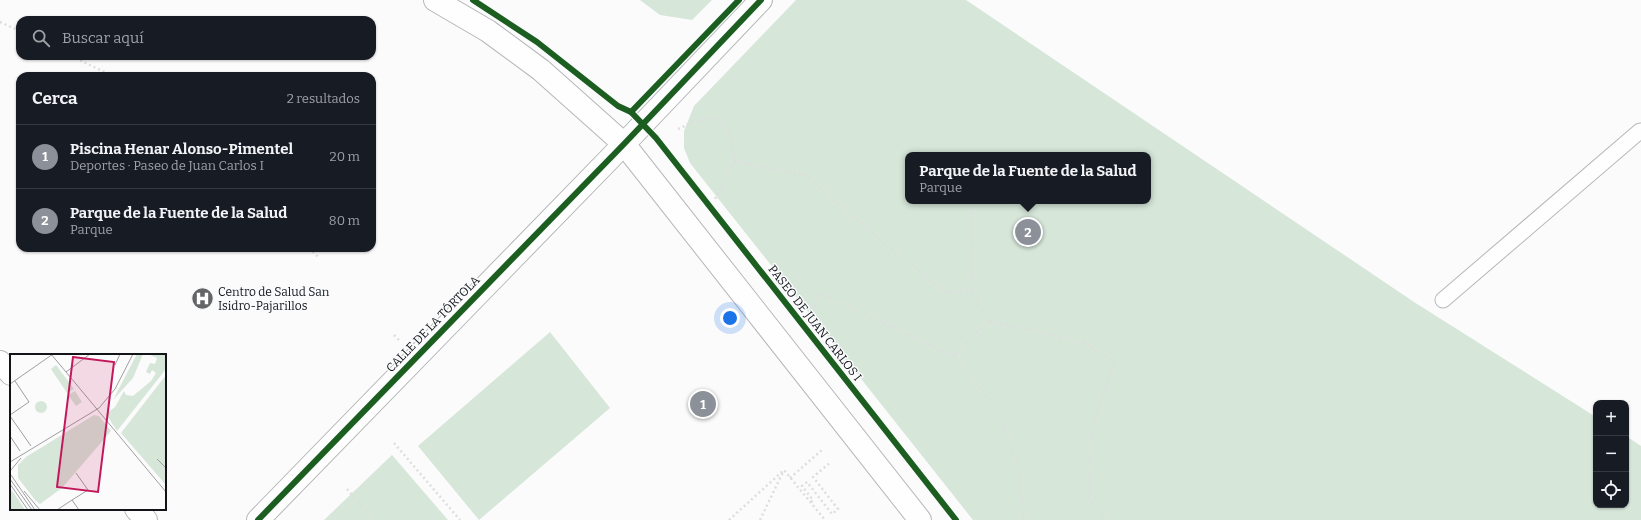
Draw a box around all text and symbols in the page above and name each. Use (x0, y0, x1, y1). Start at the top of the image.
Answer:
search box (16, 16, 376, 60)
icon: search (30, 27, 52, 49)
text: Buscar aquí (62, 29, 144, 47)
text: Cerca (32, 88, 77, 109)
text: 2 resultados (287, 91, 360, 106)
text: Piscina Henar Alonso-Pimentel (70, 140, 293, 158)
text: 1 (42, 149, 48, 164)
text: 20 m (330, 149, 360, 164)
popup (905, 152, 1151, 204)
text: Deportes · Paseo de Juan Carlos I (70, 158, 264, 173)
text: Parque de la Fuente de la Salud (919, 162, 1137, 180)
text: Parque (919, 180, 962, 195)
text: Parque de la Fuente de la Salud (70, 204, 287, 222)
text: 2 (41, 213, 49, 228)
text: 80 m (329, 213, 360, 228)
pin: 2 (1015, 217, 1041, 247)
text: Parque (70, 222, 113, 237)
street label: PASEO DE JUAN CARLOS I (765, 262, 865, 384)
street label: CALLE DE LA TÓRTOLA (383, 272, 483, 375)
place label: Centro de Salud San Isidro-Pajarillos (218, 285, 330, 313)
hospital icon: Centro de Salud San Isidro-Pajarillos (189, 286, 215, 312)
your location (720, 308, 740, 328)
inset map (10, 354, 166, 510)
pin: 1 (690, 389, 716, 419)
map controls (1593, 400, 1629, 508)
button: + (1593, 400, 1629, 436)
button: − (1593, 436, 1629, 472)
button: locate (1593, 472, 1629, 508)

